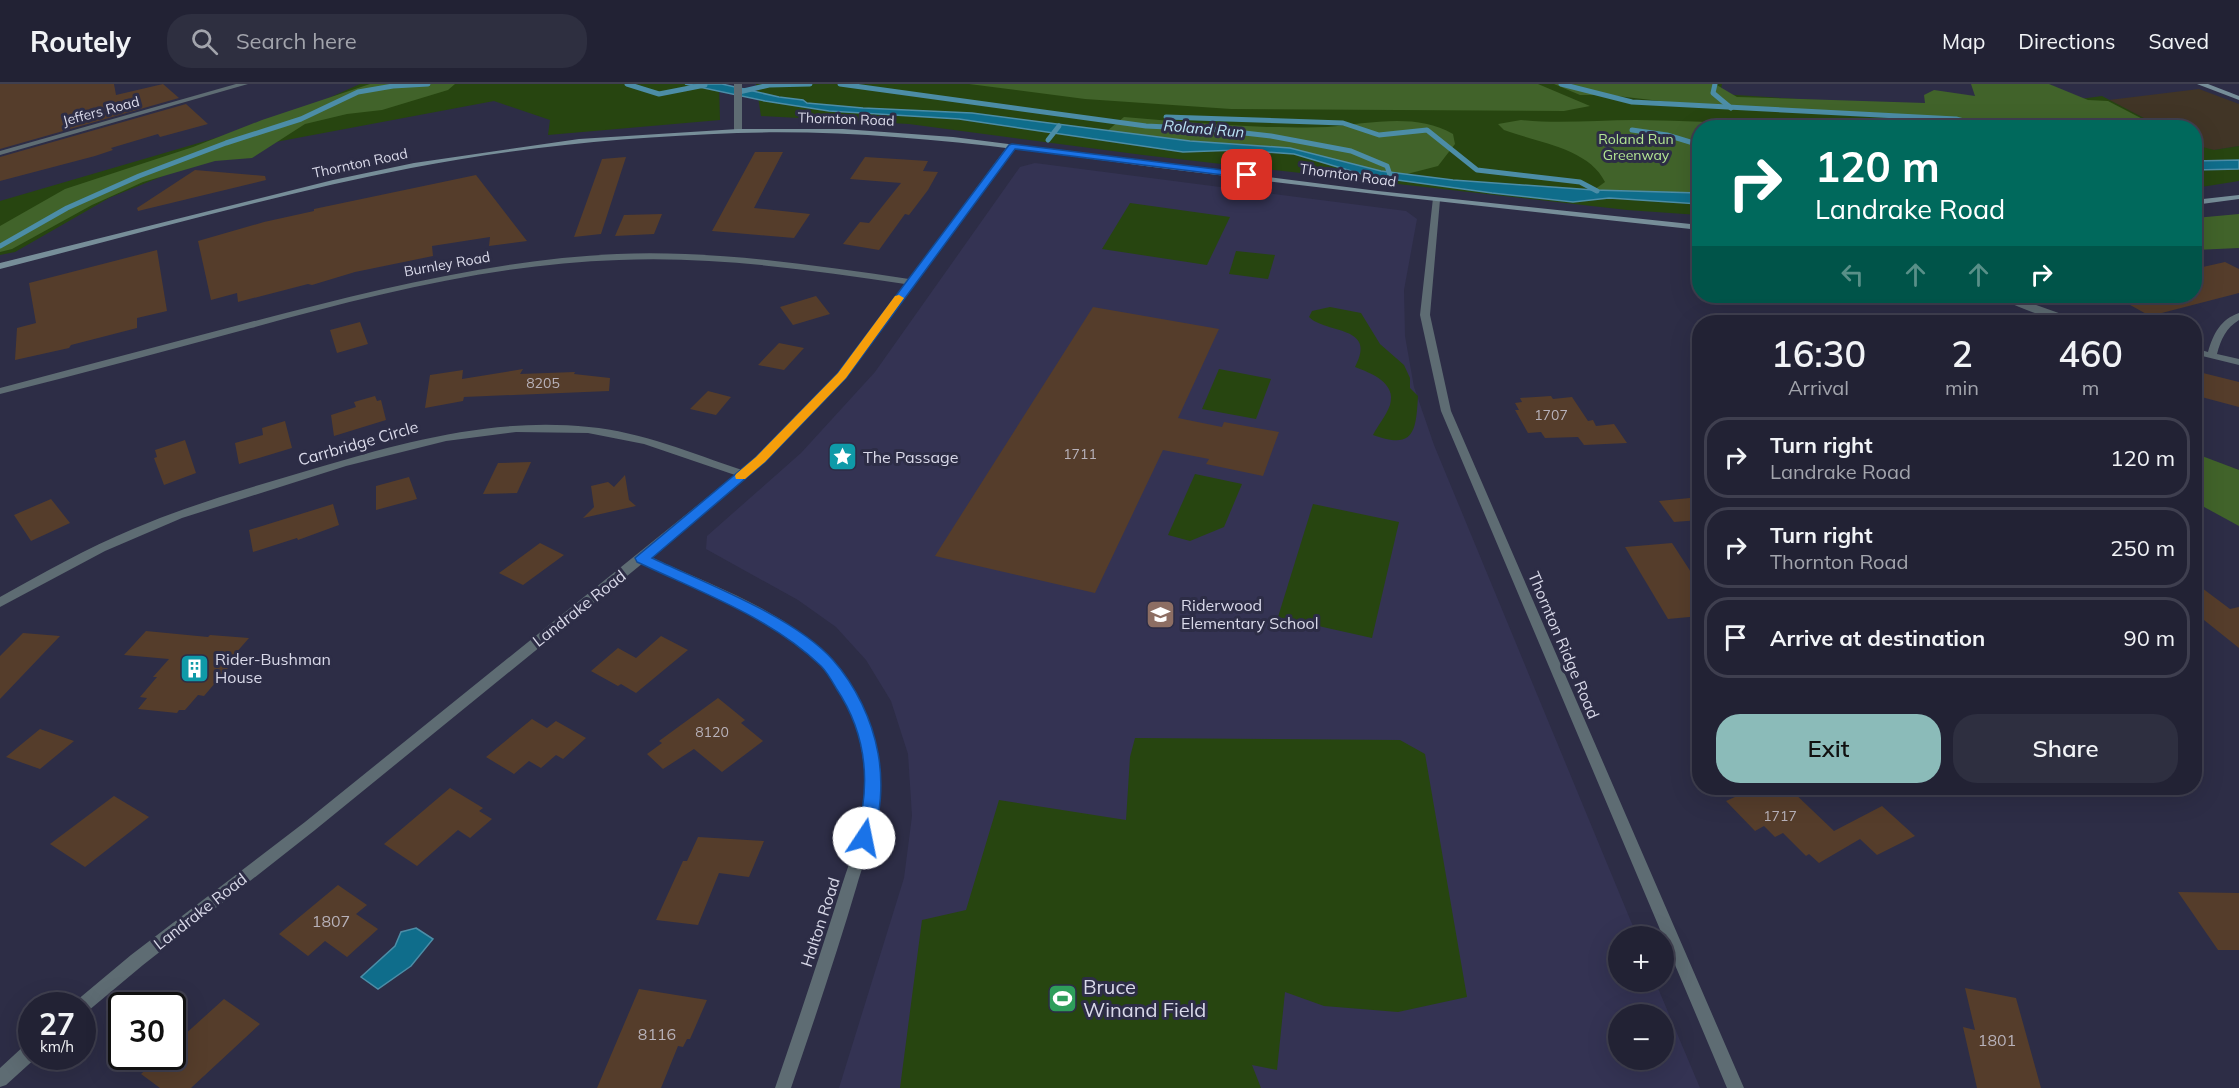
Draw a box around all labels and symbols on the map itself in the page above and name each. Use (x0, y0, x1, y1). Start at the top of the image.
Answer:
street label: Jeffers Road (61, 92, 141, 130)
street label: Thornton Road (797, 108, 895, 130)
water label: Roland Run (1163, 116, 1245, 142)
park label: Roland Run Greenway (1598, 130, 1674, 164)
street label: Thornton Road (311, 144, 409, 182)
pin (1221, 149, 1272, 200)
street label: Thornton Road (1299, 159, 1397, 191)
street label: Burnley Road (403, 248, 491, 280)
house number: 8205 (526, 374, 560, 392)
house number: 1707 (1534, 406, 1568, 424)
street label: Carrbridge Circle (296, 416, 420, 470)
place icon: The Passage (826, 441, 858, 473)
house number: 1711 (1063, 445, 1097, 463)
place label: The Passage (863, 447, 958, 467)
street label: Landrake Road (528, 565, 630, 651)
street label: Thornton Ridge Road (1524, 568, 1604, 722)
place label: Riderwood Elementary School (1181, 595, 1319, 633)
school or university icon: Riderwood Elementary School (1144, 598, 1176, 630)
place label: Rider-Bushman House (215, 649, 331, 687)
building icon: Rider-Bushman House (178, 652, 210, 684)
house number: 8120 (695, 723, 729, 741)
position arrow (832, 806, 896, 870)
house number: 1717 (1763, 807, 1797, 825)
street label: Landrake Road (149, 868, 251, 954)
street label: Halton Road (796, 875, 844, 969)
house number: 1807 (312, 911, 350, 931)
place label: Bruce Winand Field (1083, 974, 1206, 1022)
sports icon: Bruce Winand Field (1046, 982, 1078, 1014)
speed limit sign: 30 (108, 992, 186, 1070)
house number: 8116 (638, 1024, 676, 1044)
house number: 1801 (1978, 1030, 2016, 1050)

